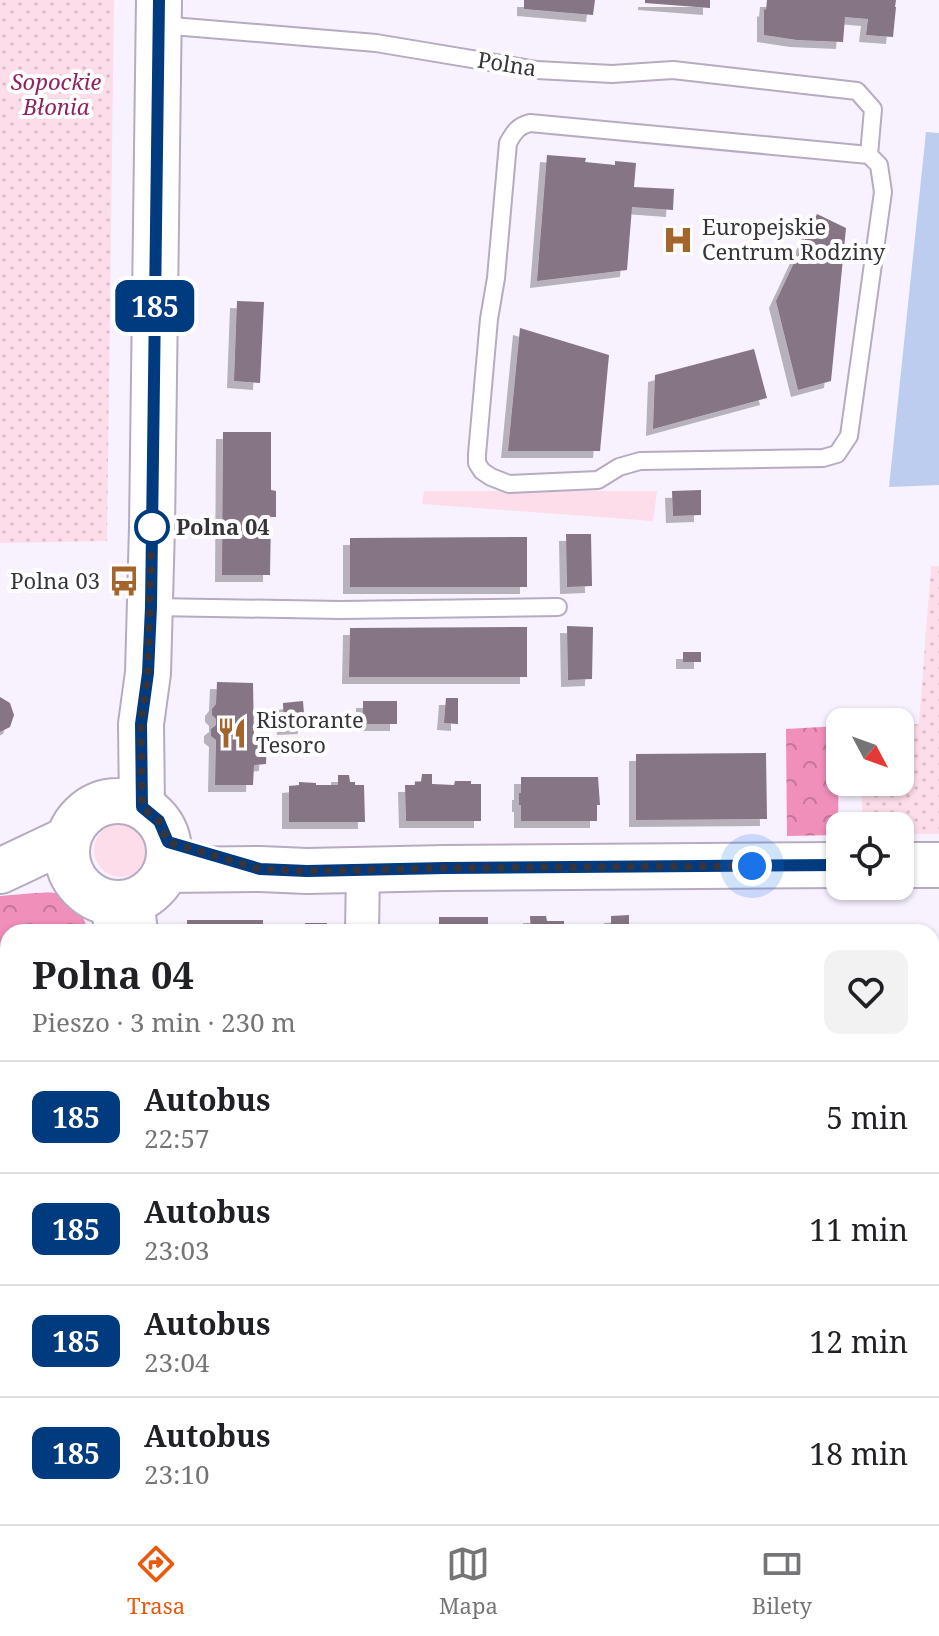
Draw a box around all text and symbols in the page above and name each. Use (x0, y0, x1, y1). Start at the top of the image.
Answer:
street label: Polna (475, 44, 539, 82)
park label: Sopockie Błonia (11, 66, 101, 121)
place label: Europejskie Centrum Rodziny (702, 211, 886, 266)
hospital icon: Europejskie Centrum Rodziny (661, 223, 695, 257)
line badge: 185 (109, 280, 201, 332)
text: 185 (131, 287, 179, 325)
marker: Polna 04 (135, 510, 169, 544)
place label: Polna 04 (176, 511, 270, 541)
bus stop icon: Polna 03 (107, 564, 141, 598)
place label: Polna 03 (10, 565, 100, 595)
place label: Ristorante Tesoro (256, 704, 364, 759)
north arrow (826, 708, 914, 796)
map controls (826, 708, 914, 900)
restaurant icon: Ristorante Tesoro (215, 716, 249, 750)
button: locate (826, 812, 914, 900)
your location (732, 846, 772, 886)
text: Polna 04 (32, 948, 194, 1000)
button: heart (824, 950, 908, 1034)
text: Pieszo · 3 min · 230 m (32, 1004, 296, 1040)
text: Autobus (144, 1079, 270, 1120)
text: 5 min (826, 1097, 908, 1138)
text: 185 (52, 1098, 100, 1136)
text: 22:57 (144, 1120, 210, 1156)
text: Autobus (144, 1191, 270, 1232)
text: 11 min (809, 1209, 908, 1250)
text: 185 (52, 1210, 100, 1248)
text: 23:03 (144, 1232, 210, 1268)
text: Autobus (144, 1303, 270, 1344)
text: 12 min (809, 1321, 908, 1362)
text: 185 (52, 1322, 100, 1360)
text: 23:04 (144, 1344, 210, 1380)
text: Autobus (144, 1415, 270, 1456)
text: 18 min (809, 1433, 908, 1474)
text: 185 (52, 1434, 100, 1472)
text: 23:10 (144, 1456, 210, 1492)
tab: Trasa (127, 1542, 185, 1620)
tab: Mapa (439, 1542, 498, 1620)
tab: Bilety (752, 1542, 812, 1620)

